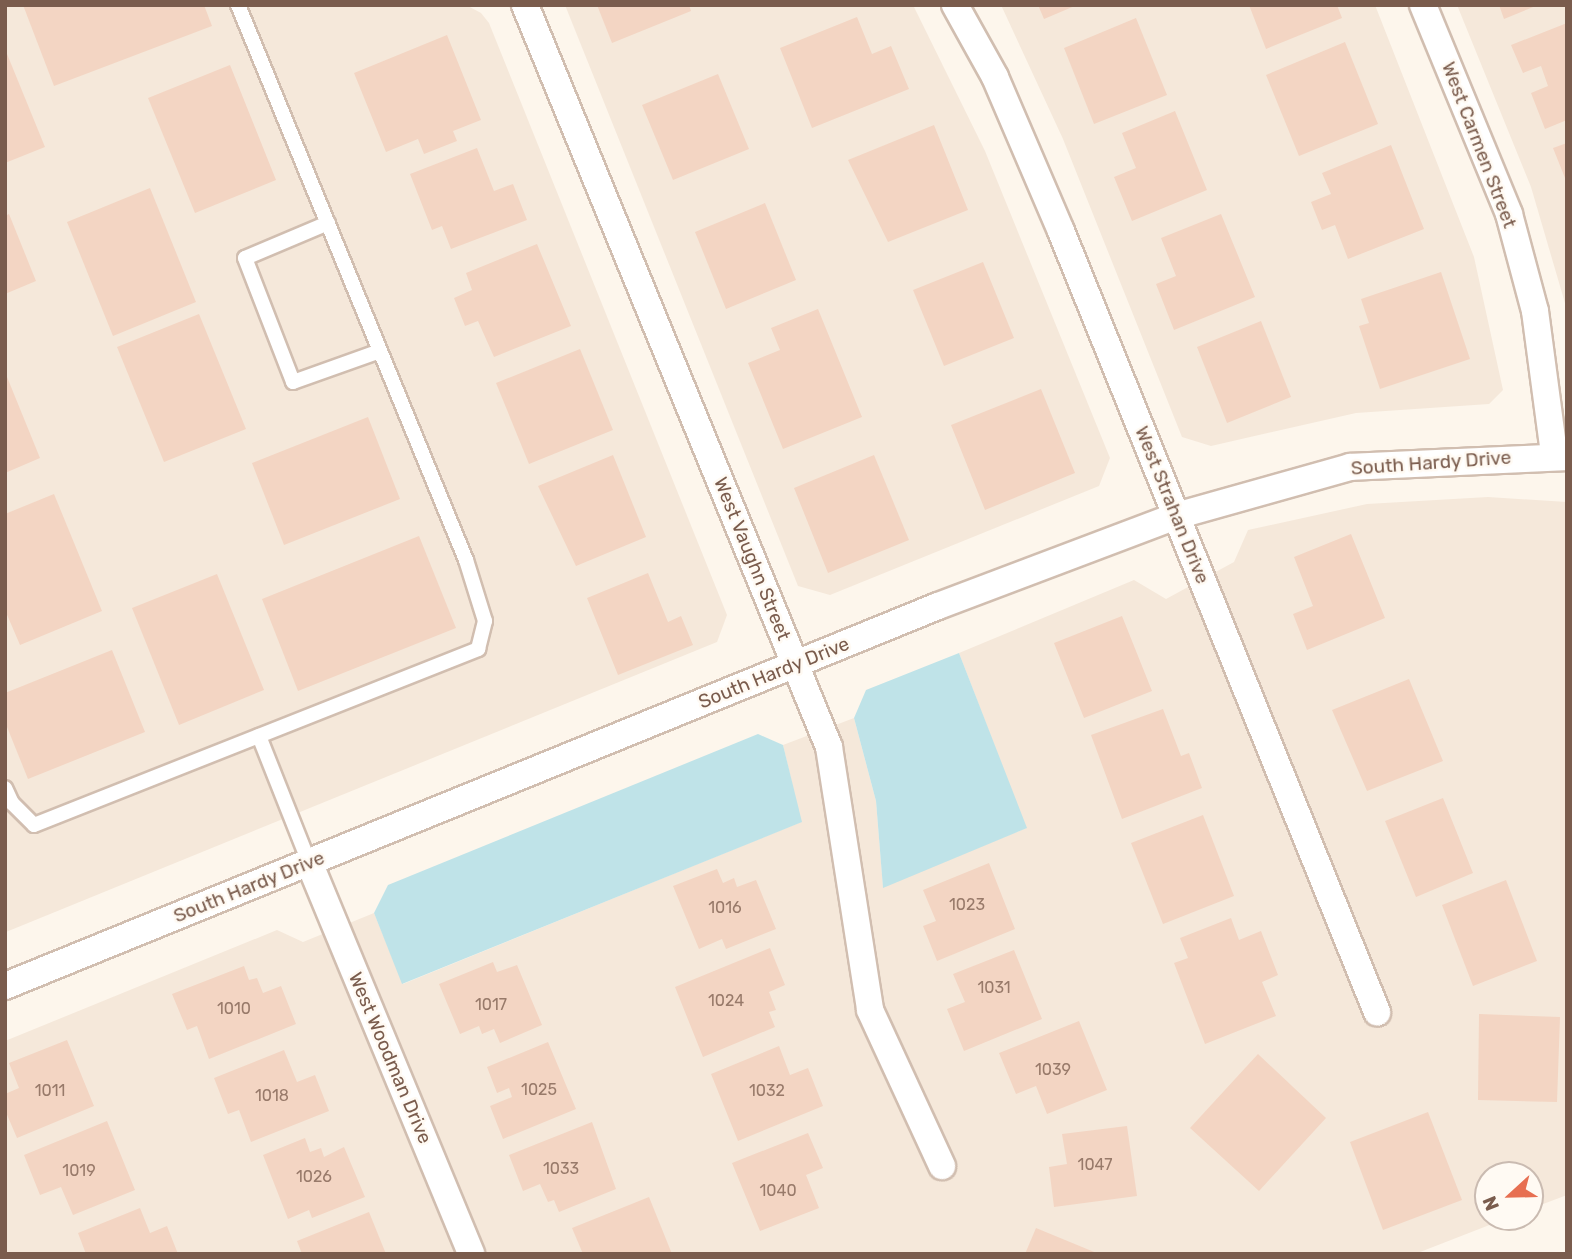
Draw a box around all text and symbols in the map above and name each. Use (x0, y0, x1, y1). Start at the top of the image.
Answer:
street label: West Carmen Street (1437, 59, 1521, 231)
street label: West Strahan Drive (1130, 423, 1214, 587)
street label: South Hardy Drive (1350, 446, 1512, 480)
street label: West Vaughn Street (709, 474, 795, 644)
street label: South Hardy Drive (695, 632, 853, 714)
street label: South Hardy Drive (170, 846, 328, 928)
house number: 1023 (949, 895, 985, 915)
house number: 1016 (708, 898, 742, 918)
street label: West Woodman Drive (343, 969, 437, 1147)
house number: 1031 (977, 978, 1011, 998)
house number: 1024 (708, 991, 744, 1011)
house number: 1017 (475, 995, 507, 1015)
house number: 1010 (217, 999, 251, 1019)
house number: 1039 (1035, 1060, 1071, 1080)
house number: 1025 (521, 1080, 557, 1100)
house number: 1011 (35, 1081, 65, 1101)
house number: 1032 (749, 1081, 785, 1101)
house number: 1018 (255, 1086, 289, 1106)
house number: 1047 (1078, 1155, 1112, 1175)
house number: 1033 (543, 1159, 579, 1179)
house number: 1019 (62, 1161, 96, 1181)
north arrow (1474, 1161, 1544, 1231)
house number: 1026 (296, 1167, 332, 1187)
house number: 1040 (759, 1181, 797, 1201)
text: N (1478, 1193, 1504, 1214)

